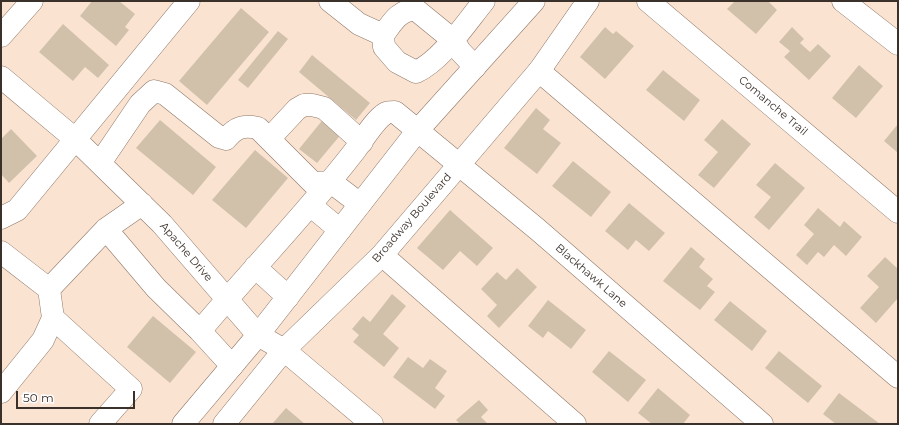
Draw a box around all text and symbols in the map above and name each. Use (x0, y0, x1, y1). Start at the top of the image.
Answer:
street label: Comanche Trail (736, 73, 810, 139)
street label: Broadway Boulevard (370, 171, 454, 265)
street label: Apache Drive (157, 220, 215, 284)
street label: Blackhawk Lane (553, 241, 629, 311)
scale bar (18, 383, 137, 409)
text: 50 m (23, 390, 54, 405)

